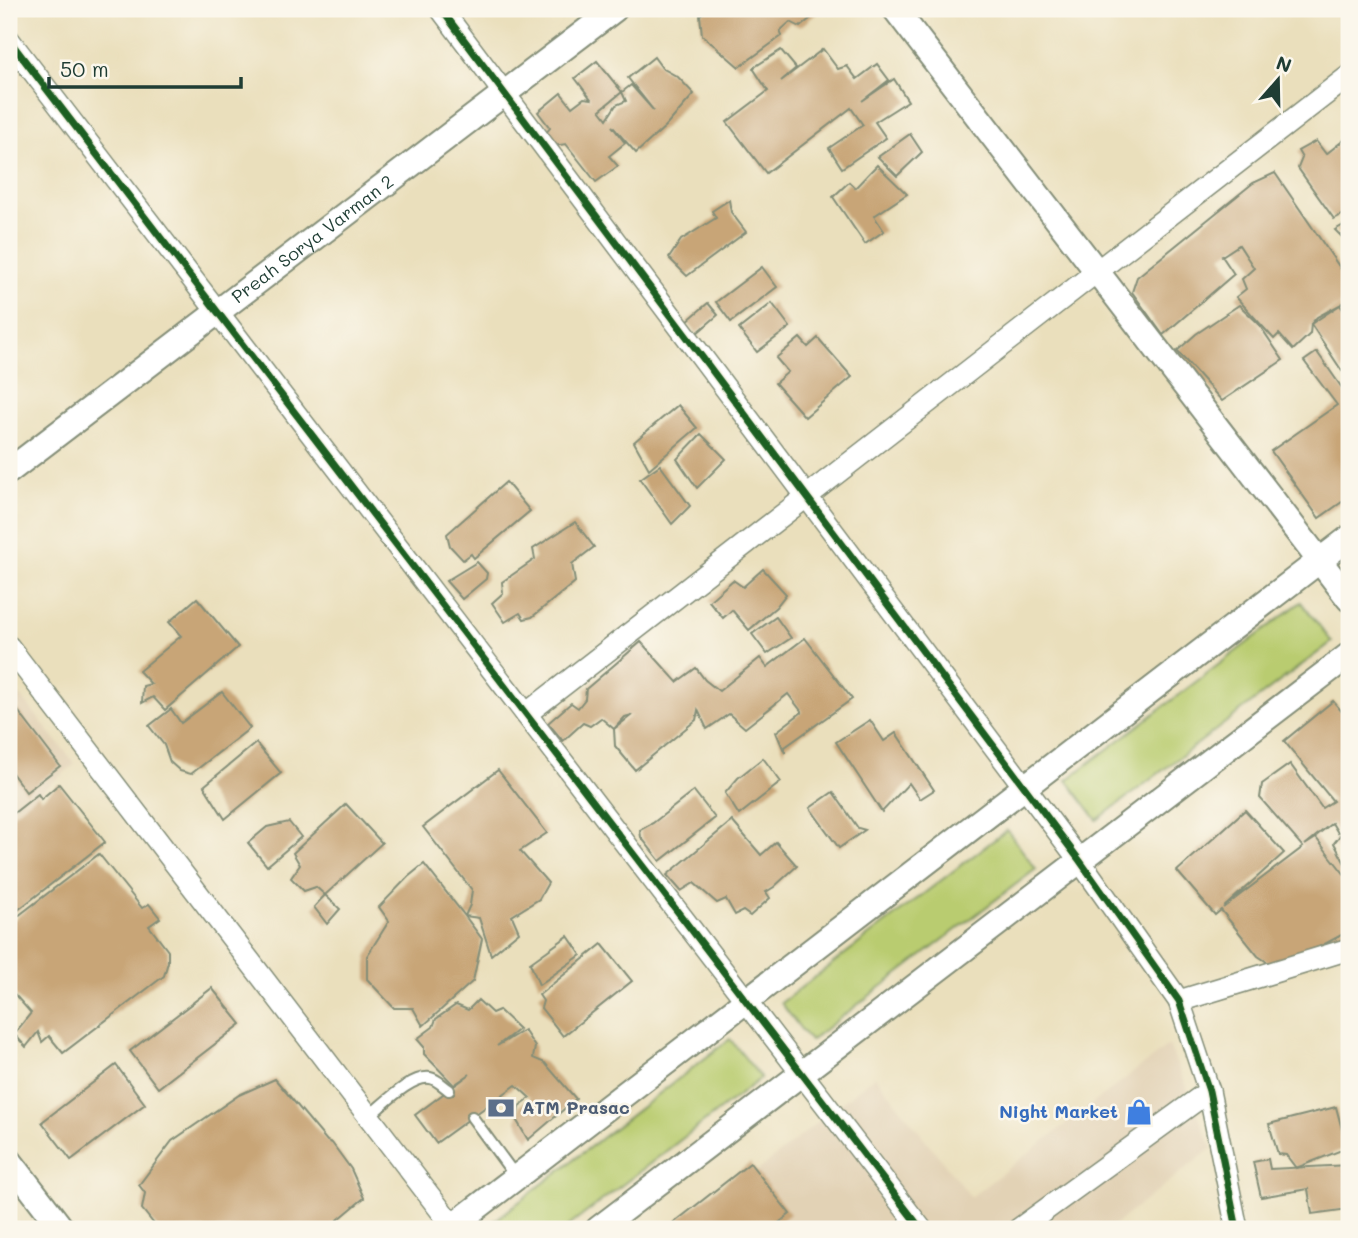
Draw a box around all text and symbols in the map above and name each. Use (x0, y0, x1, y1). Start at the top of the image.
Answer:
scale bar (49, 46, 242, 90)
north arrow (1242, 46, 1312, 116)
text: N (1273, 49, 1295, 78)
text: 50 m (60, 55, 109, 82)
street label: Preah Sorya Varman 2 (226, 169, 398, 308)
bank icon: ATM Prasac (486, 1093, 516, 1123)
place label: ATM Prasac (522, 1095, 630, 1119)
shop icon: Night Market (1124, 1097, 1154, 1127)
place label: Night Market (999, 1099, 1118, 1123)

